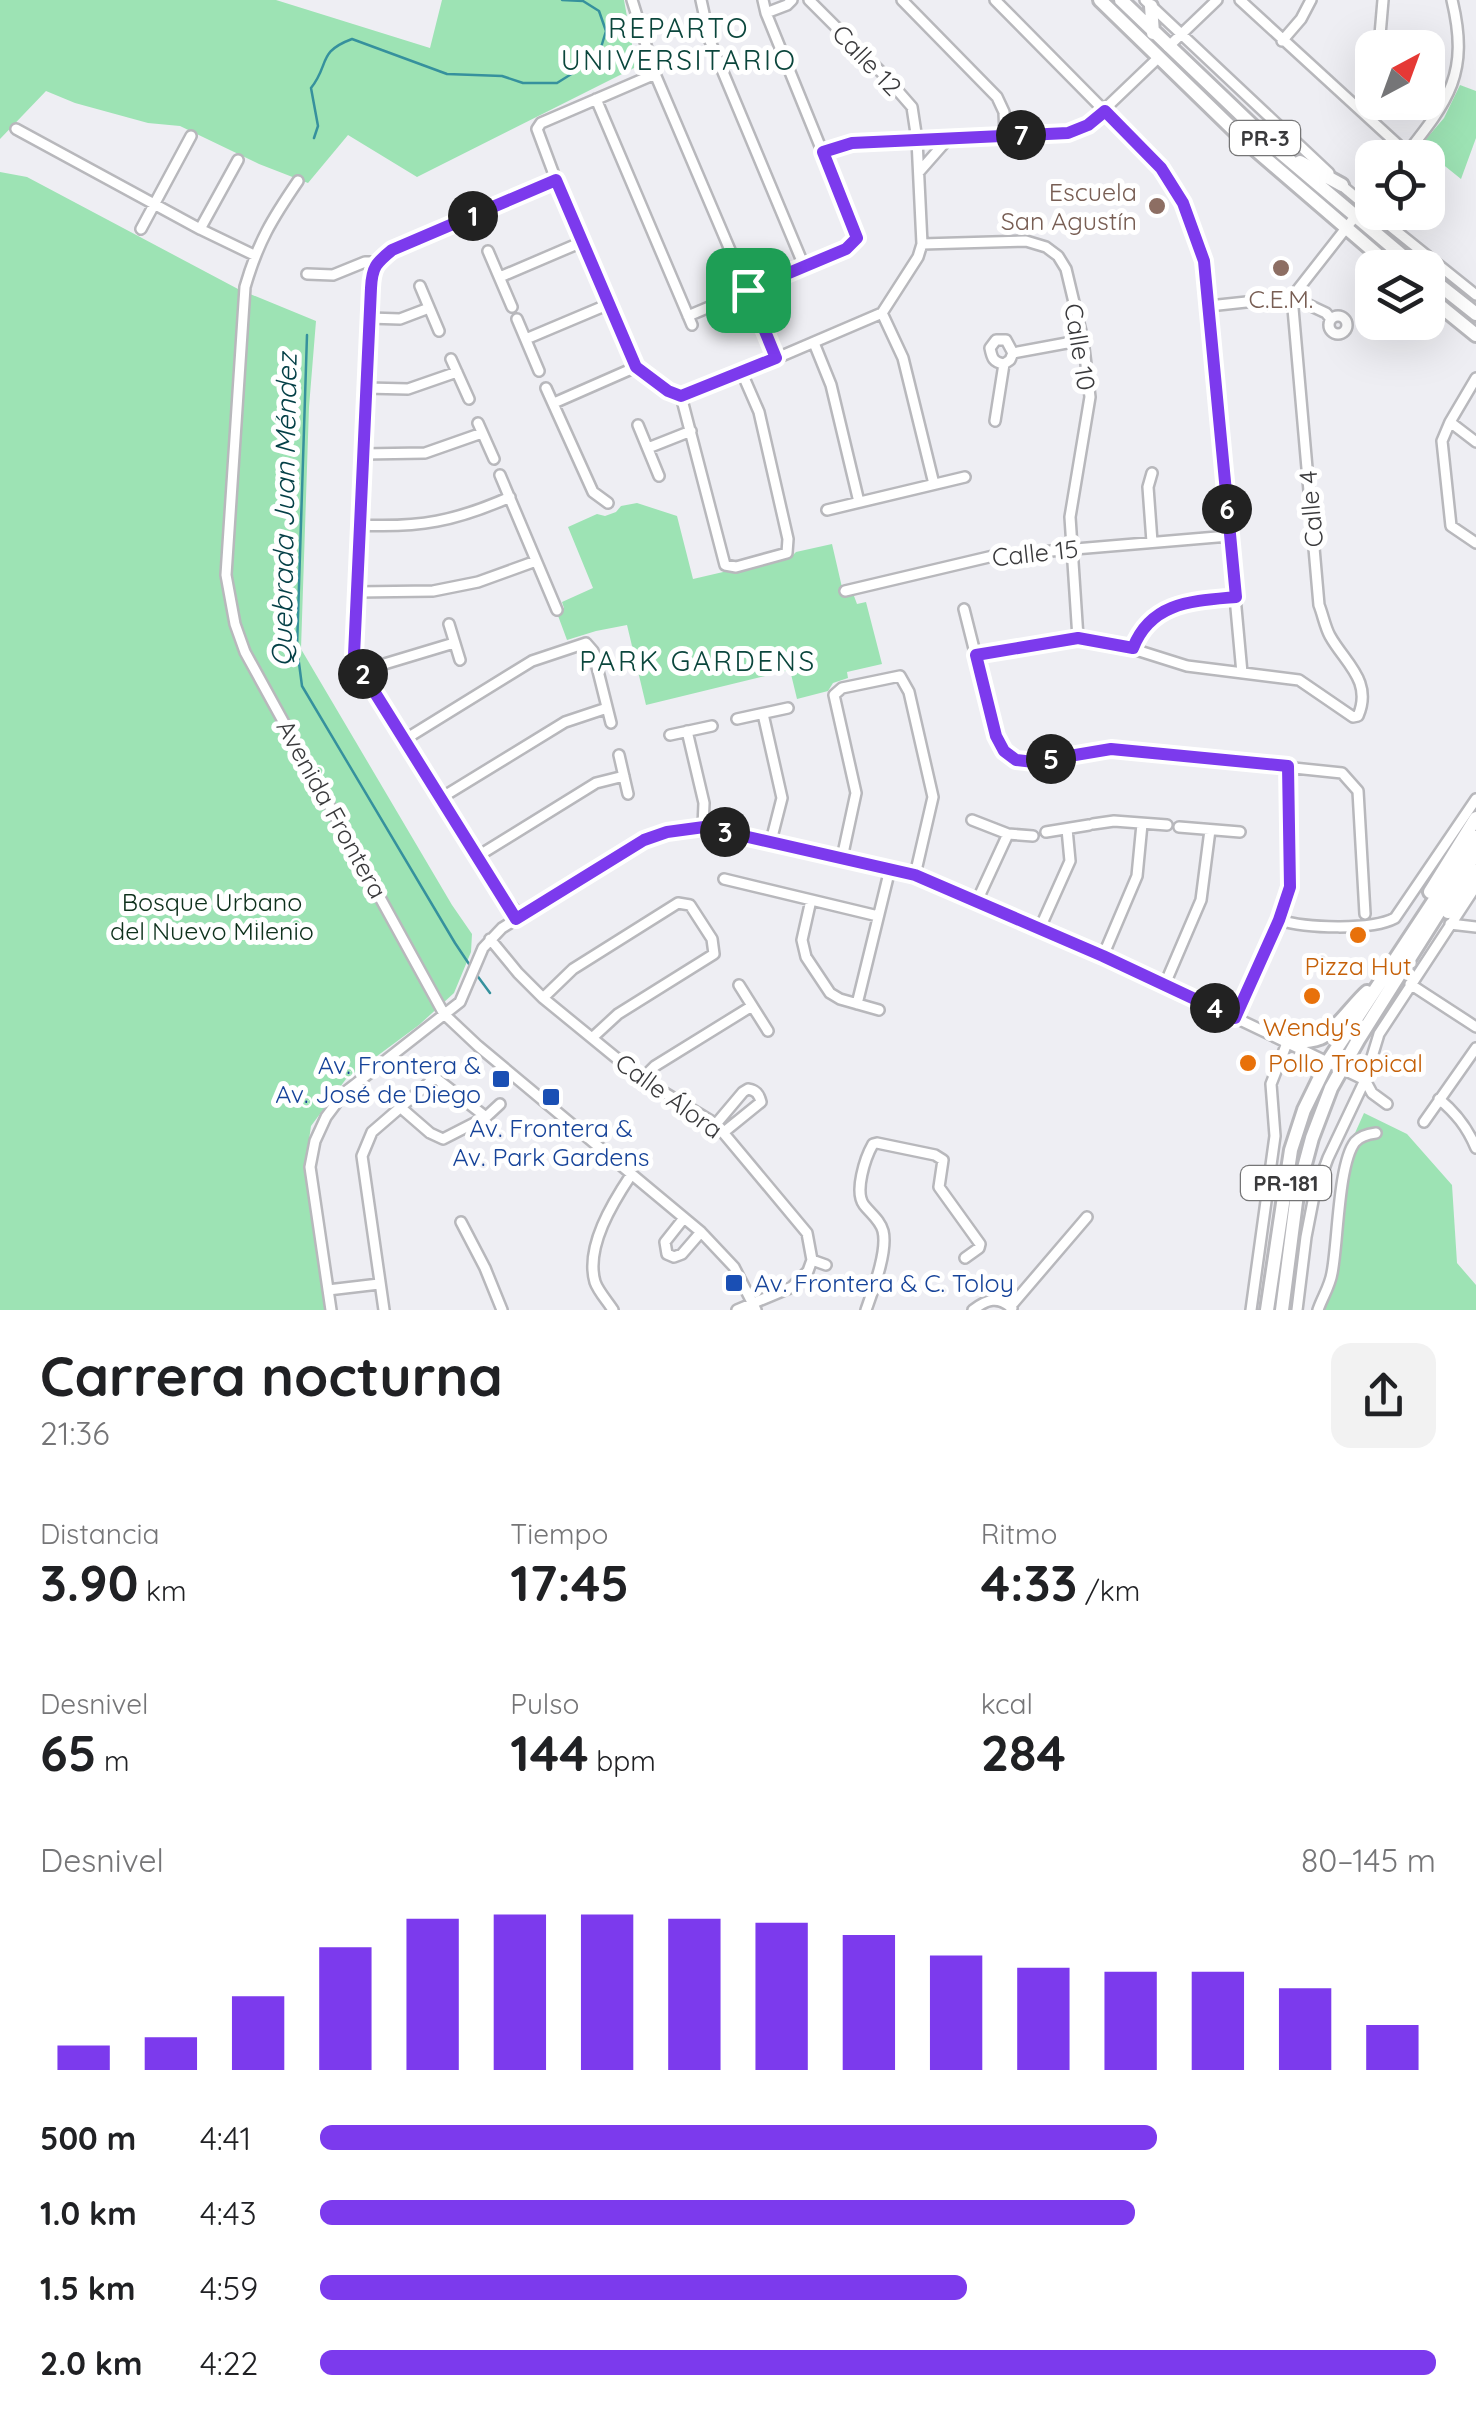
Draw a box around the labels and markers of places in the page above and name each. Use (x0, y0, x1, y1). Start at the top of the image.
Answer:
pin: 7 (996, 110, 1046, 160)
place label: Escuela San Agustín (1001, 176, 1137, 236)
pin: 1 (448, 191, 498, 241)
marker: Escuela San Agustín (1146, 195, 1168, 217)
pin (706, 248, 791, 333)
marker: C.E.M. (1270, 257, 1292, 279)
place label: C.E.M. (1249, 283, 1313, 314)
pin: 6 (1202, 484, 1252, 534)
pin: 2 (338, 649, 388, 699)
pin: 5 (1026, 734, 1076, 784)
pin: 3 (700, 807, 750, 857)
marker: Pizza Hut (1347, 924, 1369, 946)
place label: Pizza Hut (1305, 950, 1411, 981)
pin: 4 (1190, 983, 1240, 1033)
marker: Wendy's (1301, 985, 1323, 1007)
place label: Wendy's (1263, 1011, 1361, 1042)
place label: Pollo Tropical (1268, 1047, 1423, 1078)
place label: Av. Frontera & Av. José de Diego (275, 1049, 481, 1109)
marker: Pollo Tropical (1237, 1052, 1259, 1074)
marker: Av. Frontera & Av. José de Diego (490, 1068, 512, 1090)
marker: Av. Frontera & Av. Park Gardens (540, 1086, 562, 1108)
place label: Av. Frontera & Av. Park Gardens (452, 1112, 650, 1172)
place label: Av. Frontera & C. Toloy (754, 1267, 1014, 1298)
marker: Av. Frontera & C. Toloy (723, 1272, 745, 1294)

